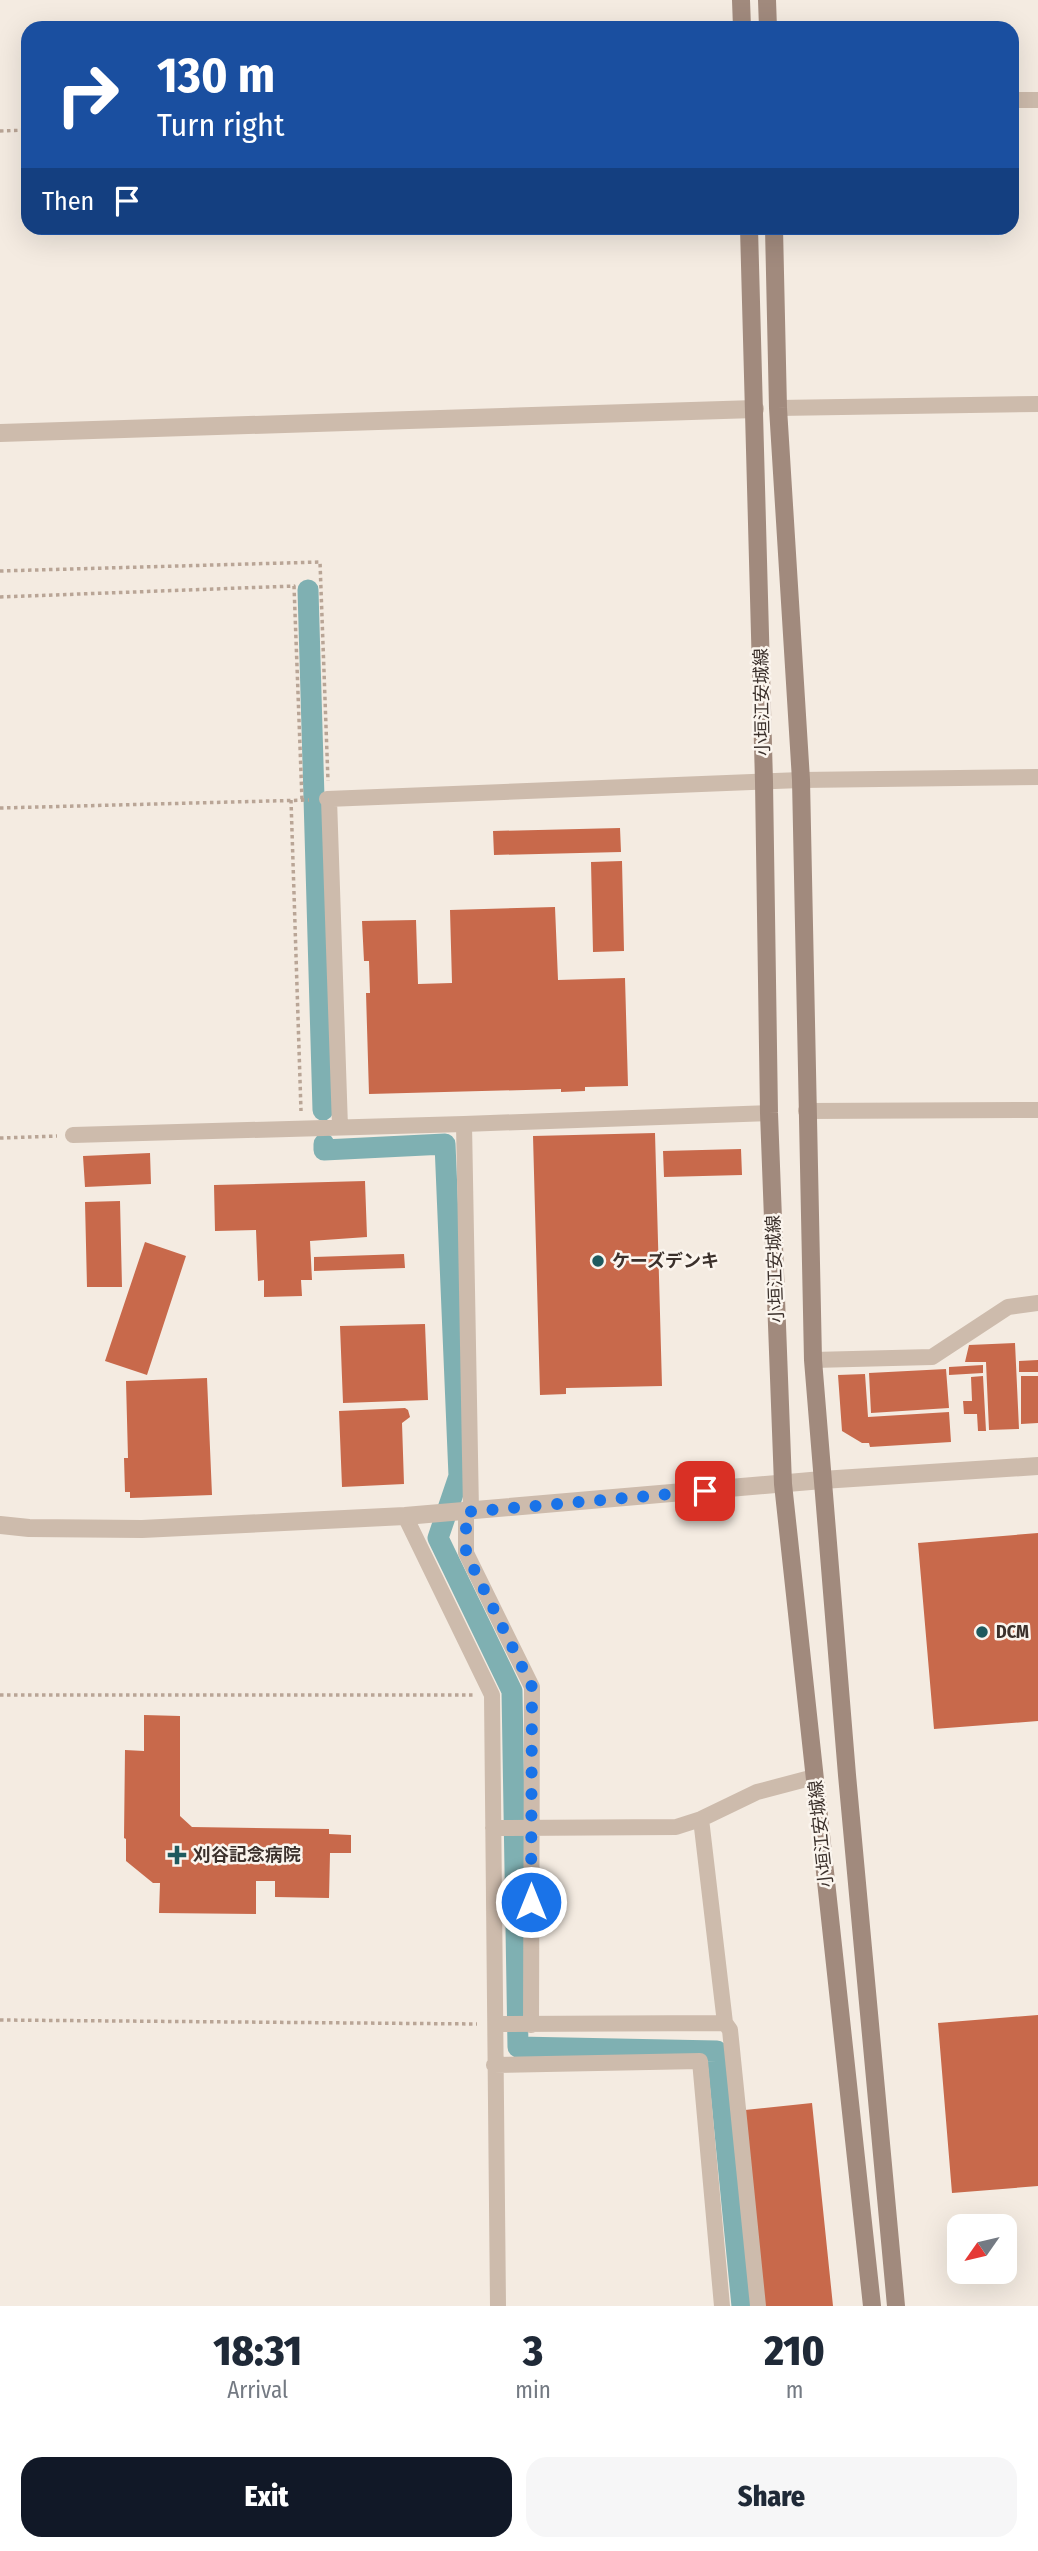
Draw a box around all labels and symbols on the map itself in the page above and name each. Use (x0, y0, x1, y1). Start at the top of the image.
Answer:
street label: 小垣江安城線 (750, 648, 774, 756)
street label: 小垣江安城線 (762, 1215, 788, 1323)
place label: ケーズデンキ (612, 1250, 719, 1272)
marker: ケーズデンキ (590, 1253, 606, 1269)
pin (675, 1461, 735, 1521)
place label: DCM (996, 1621, 1029, 1643)
marker: DCM (974, 1624, 990, 1640)
street label: 小垣江安城線 (804, 1779, 838, 1889)
place label: 刈谷記念病院 (193, 1844, 301, 1866)
marker: 刈谷記念病院 (167, 1845, 187, 1865)
position arrow (494, 1865, 568, 1939)
north arrow (947, 2214, 1017, 2284)

